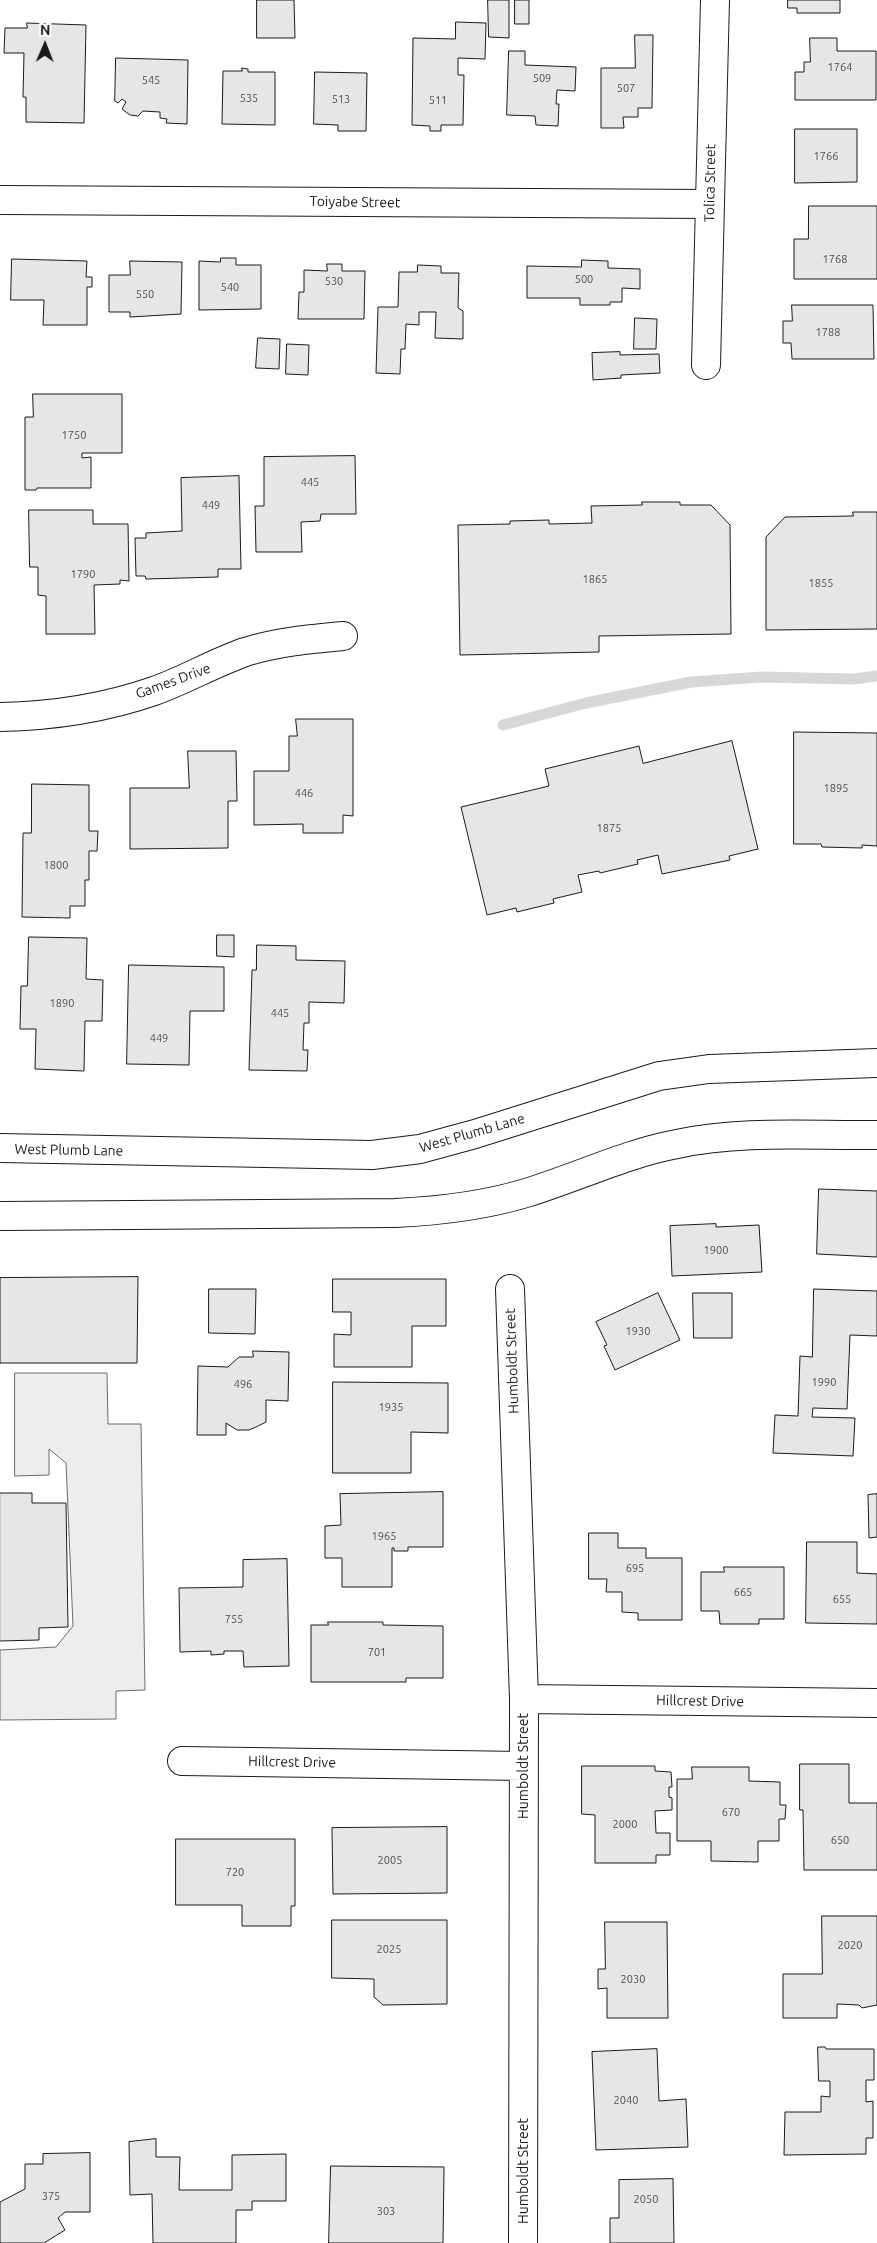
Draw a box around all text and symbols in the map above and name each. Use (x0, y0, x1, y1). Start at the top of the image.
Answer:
north arrow (20, 20, 70, 70)
text: N (40, 22, 51, 38)
house number: 1764 (828, 60, 852, 74)
house number: 509 (533, 71, 551, 85)
house number: 545 (142, 73, 160, 87)
house number: 507 (617, 81, 635, 95)
house number: 535 (240, 91, 258, 105)
house number: 513 (332, 92, 350, 106)
house number: 511 (429, 93, 447, 107)
street label: Tolica Street (701, 144, 719, 222)
house number: 1766 (814, 149, 838, 163)
street label: Toiyabe Street (309, 193, 401, 211)
house number: 1768 (823, 252, 847, 266)
house number: 500 (575, 272, 593, 286)
house number: 530 (325, 274, 343, 288)
house number: 540 (221, 280, 239, 294)
house number: 550 (136, 287, 154, 301)
house number: 1788 (816, 325, 840, 339)
house number: 1750 (62, 428, 86, 442)
house number: 445 (301, 475, 319, 489)
house number: 449 (202, 498, 220, 512)
house number: 1790 (71, 567, 95, 581)
house number: 1865 (583, 572, 607, 586)
house number: 1855 (809, 576, 833, 590)
street label: Games Drive (133, 660, 213, 702)
house number: 1895 (824, 781, 848, 795)
house number: 446 (295, 786, 313, 800)
house number: 1875 (597, 821, 621, 835)
house number: 1800 (44, 858, 68, 872)
house number: 1890 (50, 996, 74, 1010)
house number: 445 (271, 1006, 289, 1020)
house number: 449 (150, 1031, 168, 1045)
street label: West Plumb Lane (417, 1110, 527, 1156)
street label: West Plumb Lane (14, 1141, 124, 1159)
house number: 1900 (704, 1243, 728, 1257)
street label: Humboldt Street (502, 1308, 522, 1414)
house number: 1930 (626, 1324, 650, 1338)
house number: 1990 (812, 1375, 836, 1389)
house number: 496 (234, 1377, 252, 1391)
house number: 1935 (379, 1400, 403, 1414)
house number: 1965 (372, 1529, 396, 1543)
house number: 695 (626, 1561, 644, 1575)
house number: 665 (734, 1585, 752, 1599)
house number: 655 (833, 1592, 851, 1606)
house number: 755 (225, 1612, 243, 1626)
house number: 701 (368, 1645, 386, 1659)
street label: Hillcrest Drive (656, 1692, 744, 1710)
street label: Humboldt Street (515, 1713, 531, 1819)
street label: Hillcrest Drive (248, 1753, 336, 1771)
house number: 670 (722, 1805, 740, 1819)
house number: 2000 (613, 1817, 637, 1831)
house number: 650 (831, 1833, 849, 1847)
house number: 2005 (378, 1853, 402, 1867)
house number: 720 (226, 1865, 244, 1879)
house number: 2020 (838, 1938, 862, 1952)
house number: 2025 (377, 1942, 401, 1956)
house number: 2030 (621, 1972, 645, 1986)
house number: 2040 (614, 2093, 638, 2107)
street label: Humboldt Street (515, 2118, 531, 2224)
house number: 375 (42, 2189, 60, 2203)
house number: 2050 (634, 2192, 658, 2206)
house number: 303 (377, 2204, 395, 2218)

